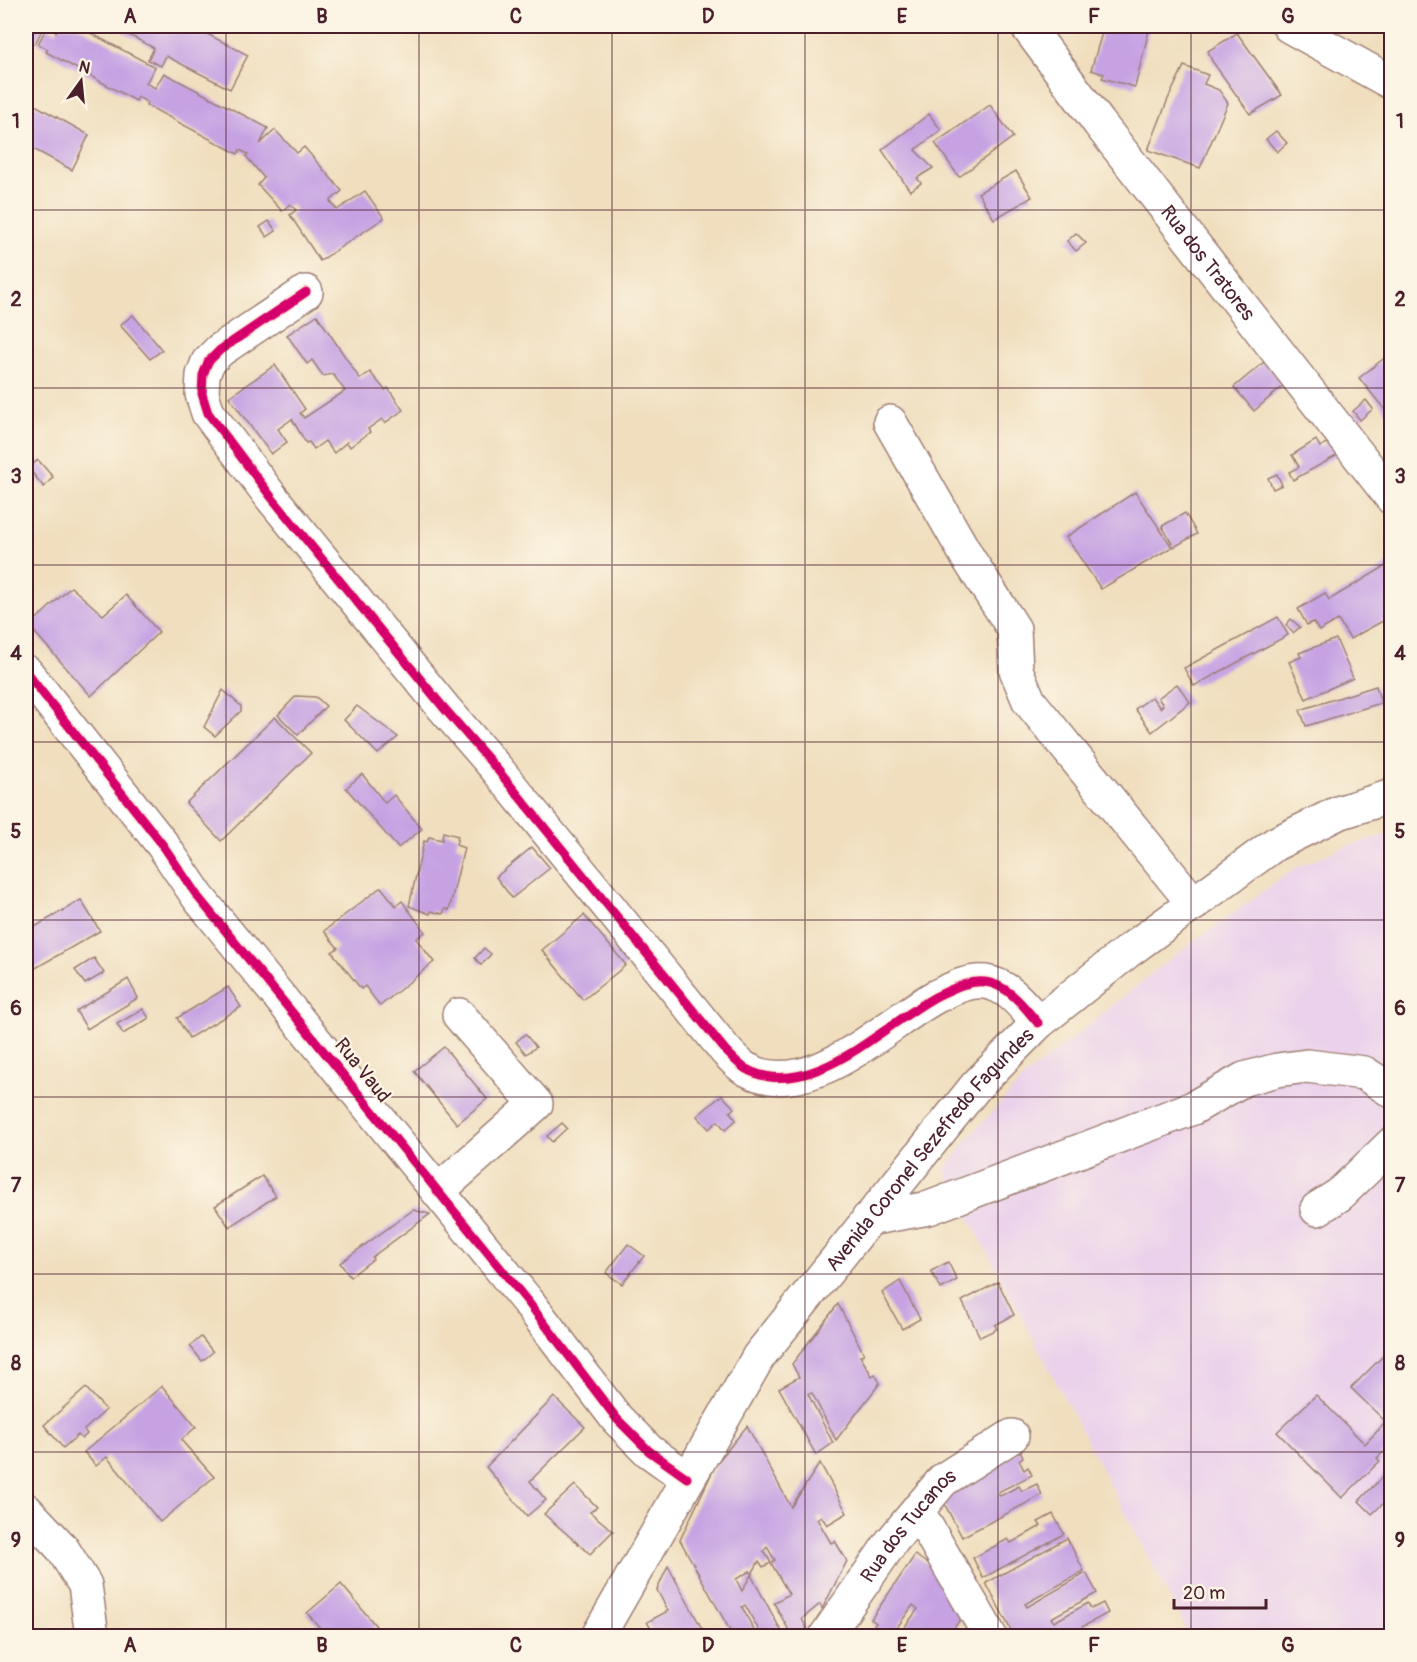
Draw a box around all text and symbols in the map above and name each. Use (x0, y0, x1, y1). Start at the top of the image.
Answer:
text: A (124, 4, 137, 29)
text: B (316, 4, 328, 29)
text: C (510, 4, 522, 29)
text: D (702, 4, 715, 29)
text: E (897, 4, 908, 29)
text: F (1088, 4, 1100, 29)
text: G (1281, 4, 1295, 29)
north arrow (51, 51, 111, 111)
text: N (77, 56, 93, 79)
text: 1 (12, 109, 20, 134)
text: 1 (1396, 109, 1404, 134)
street label: Rua dos Tratores (1155, 200, 1261, 326)
text: 2 (10, 287, 22, 312)
text: 2 (1394, 287, 1406, 312)
text: 3 (10, 464, 22, 489)
text: 3 (1394, 464, 1406, 489)
text: 4 (10, 641, 22, 666)
text: 4 (1394, 641, 1406, 666)
text: 5 (11, 819, 22, 844)
text: 5 (1395, 819, 1406, 844)
text: 6 (10, 996, 22, 1021)
text: 6 (1394, 996, 1406, 1021)
street label: Avenida Coronel Sezefredo Fagundes (820, 1023, 1039, 1276)
street label: Rua Vaud (329, 1033, 396, 1108)
text: 7 (11, 1173, 22, 1198)
text: 7 (1395, 1173, 1406, 1198)
text: 8 (11, 1351, 21, 1376)
text: 8 (1395, 1351, 1405, 1376)
street label: Rua dos Tucanos (855, 1463, 961, 1587)
text: 9 (11, 1528, 21, 1553)
text: 9 (1395, 1528, 1405, 1553)
scale bar (1174, 1572, 1266, 1610)
text: 20 m (1183, 1582, 1225, 1605)
text: A (124, 1633, 137, 1658)
text: B (316, 1633, 328, 1658)
text: C (510, 1633, 522, 1658)
text: D (702, 1633, 715, 1658)
text: E (897, 1633, 908, 1658)
text: F (1088, 1633, 1100, 1658)
text: G (1281, 1633, 1295, 1658)

